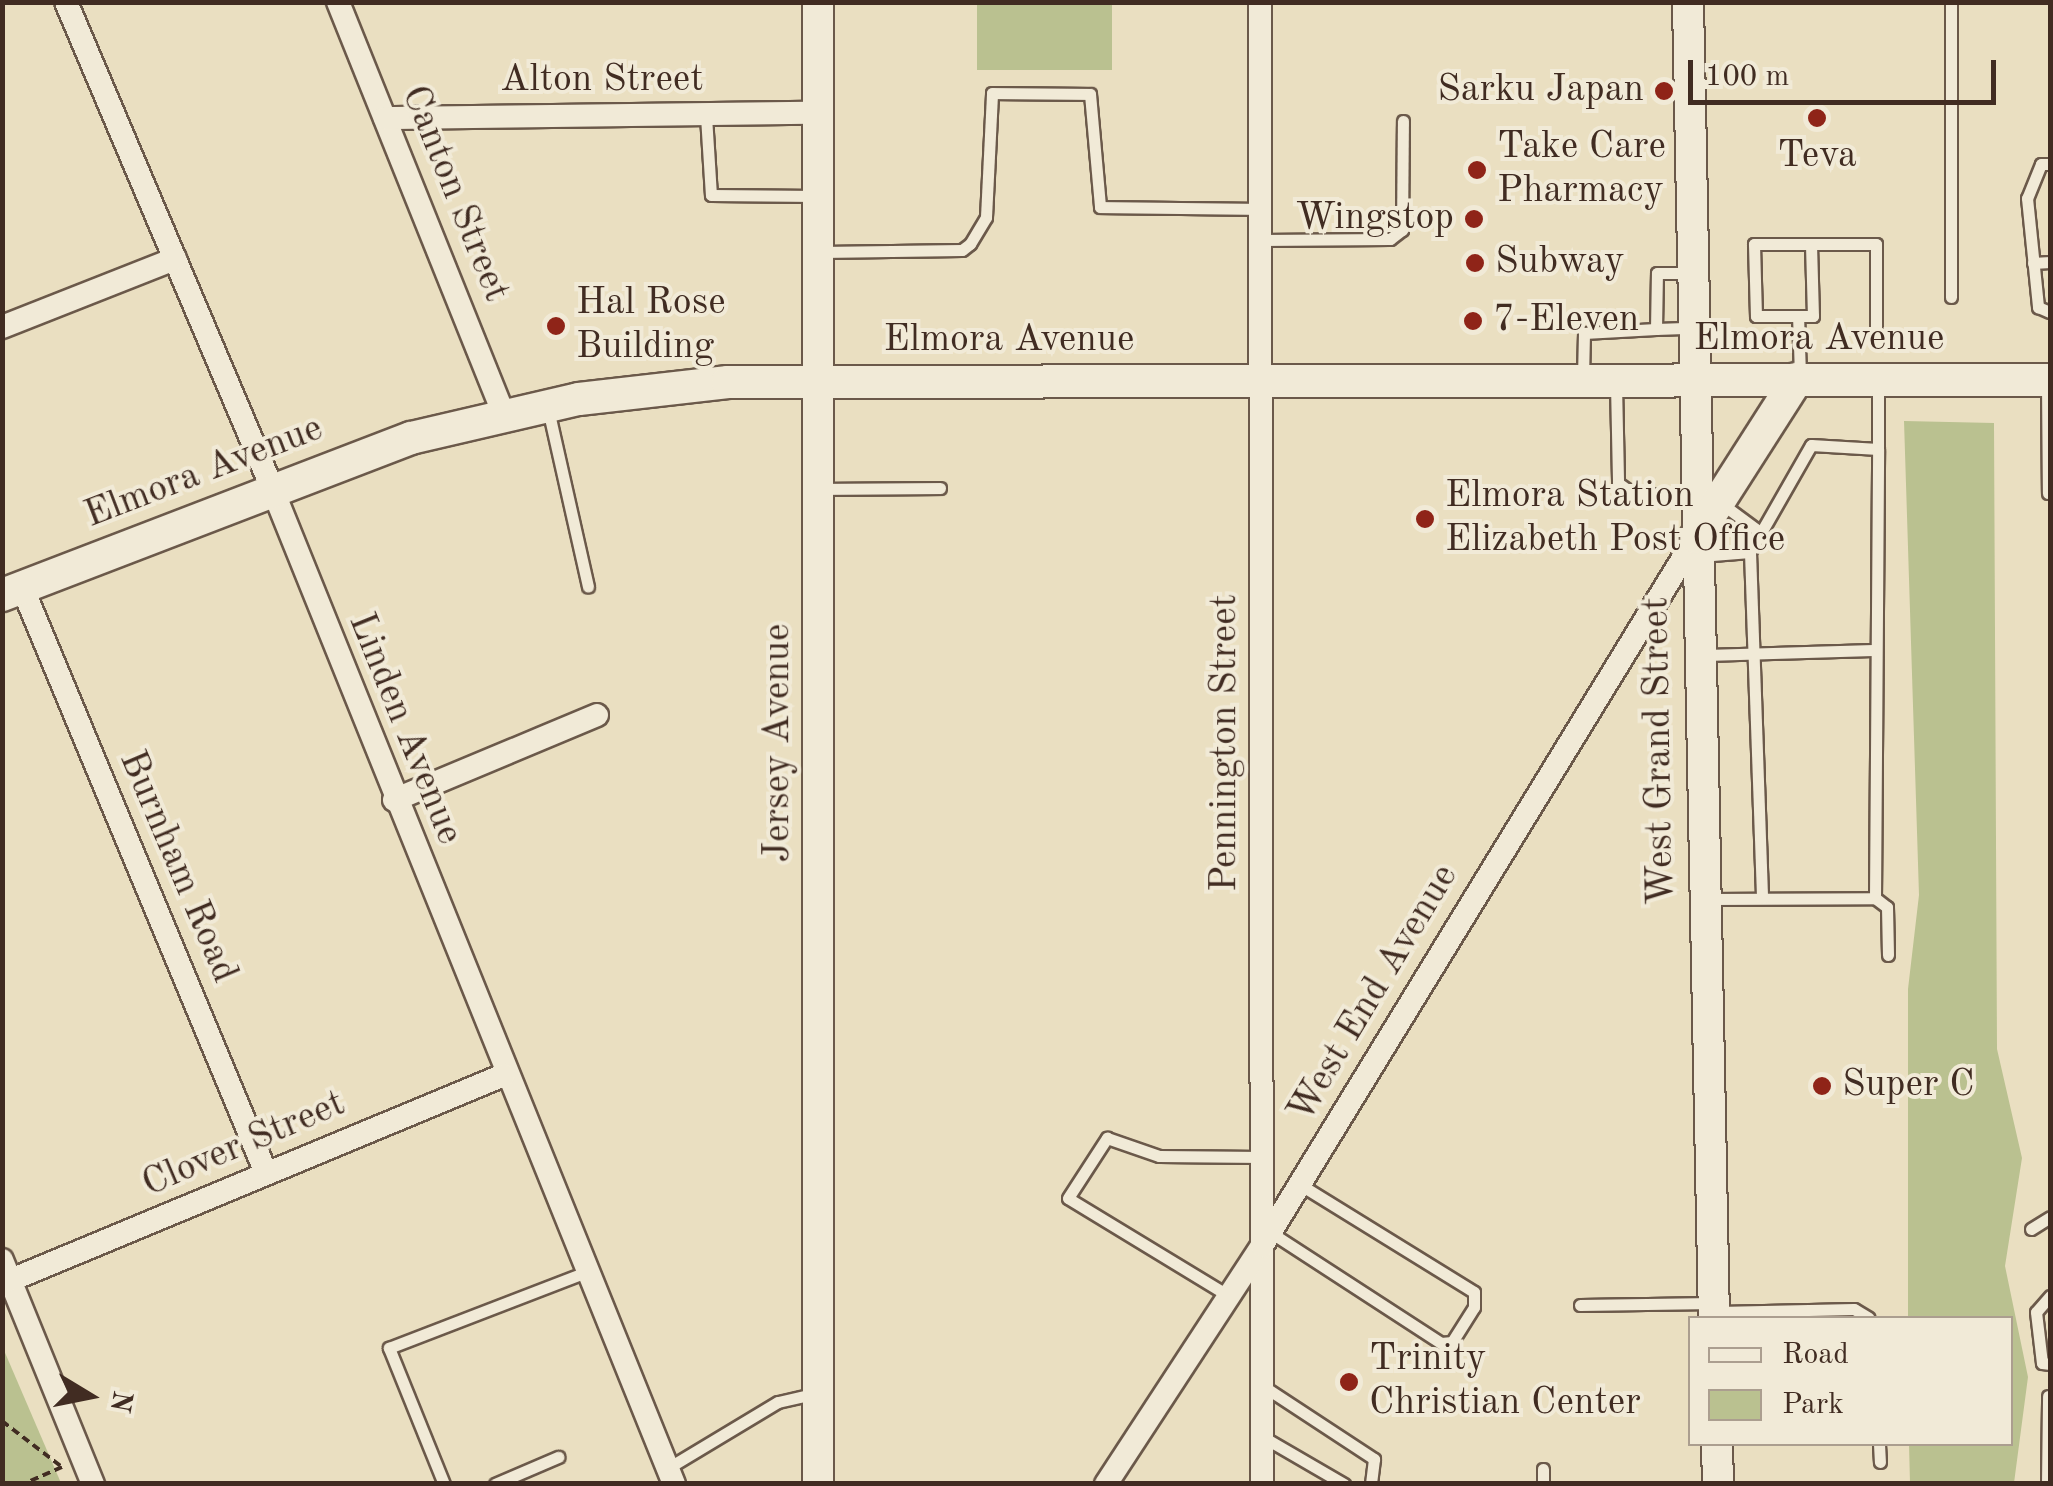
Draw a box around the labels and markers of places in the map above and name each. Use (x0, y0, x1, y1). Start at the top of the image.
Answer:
place label: Sarku Japan (1437, 68, 1644, 114)
marker: Sarku Japan (1653, 80, 1675, 102)
marker: Teva (1806, 107, 1828, 129)
place label: Take Care Pharmacy (1497, 125, 1666, 214)
place label: Teva (1777, 134, 1857, 180)
marker: Take Care Pharmacy (1466, 159, 1488, 181)
place label: Wingstop (1295, 196, 1454, 242)
marker: Wingstop (1463, 208, 1485, 230)
place label: Subway (1495, 240, 1624, 286)
marker: Subway (1464, 252, 1486, 274)
place label: Hal Rose Building (576, 281, 726, 370)
place label: 7-Eleven (1493, 298, 1639, 344)
marker: 7-Eleven (1462, 310, 1484, 332)
marker: Hal Rose Building (545, 315, 567, 337)
place label: Elmora Station Elizabeth Post Office (1445, 474, 1785, 564)
marker: Elmora Station Elizabeth Post Office (1414, 508, 1436, 530)
place label: Super C (1842, 1063, 1975, 1109)
marker: Super C (1811, 1075, 1833, 1097)
place label: Trinity Christian Center (1369, 1337, 1641, 1426)
marker: Trinity Christian Center (1338, 1371, 1360, 1393)

